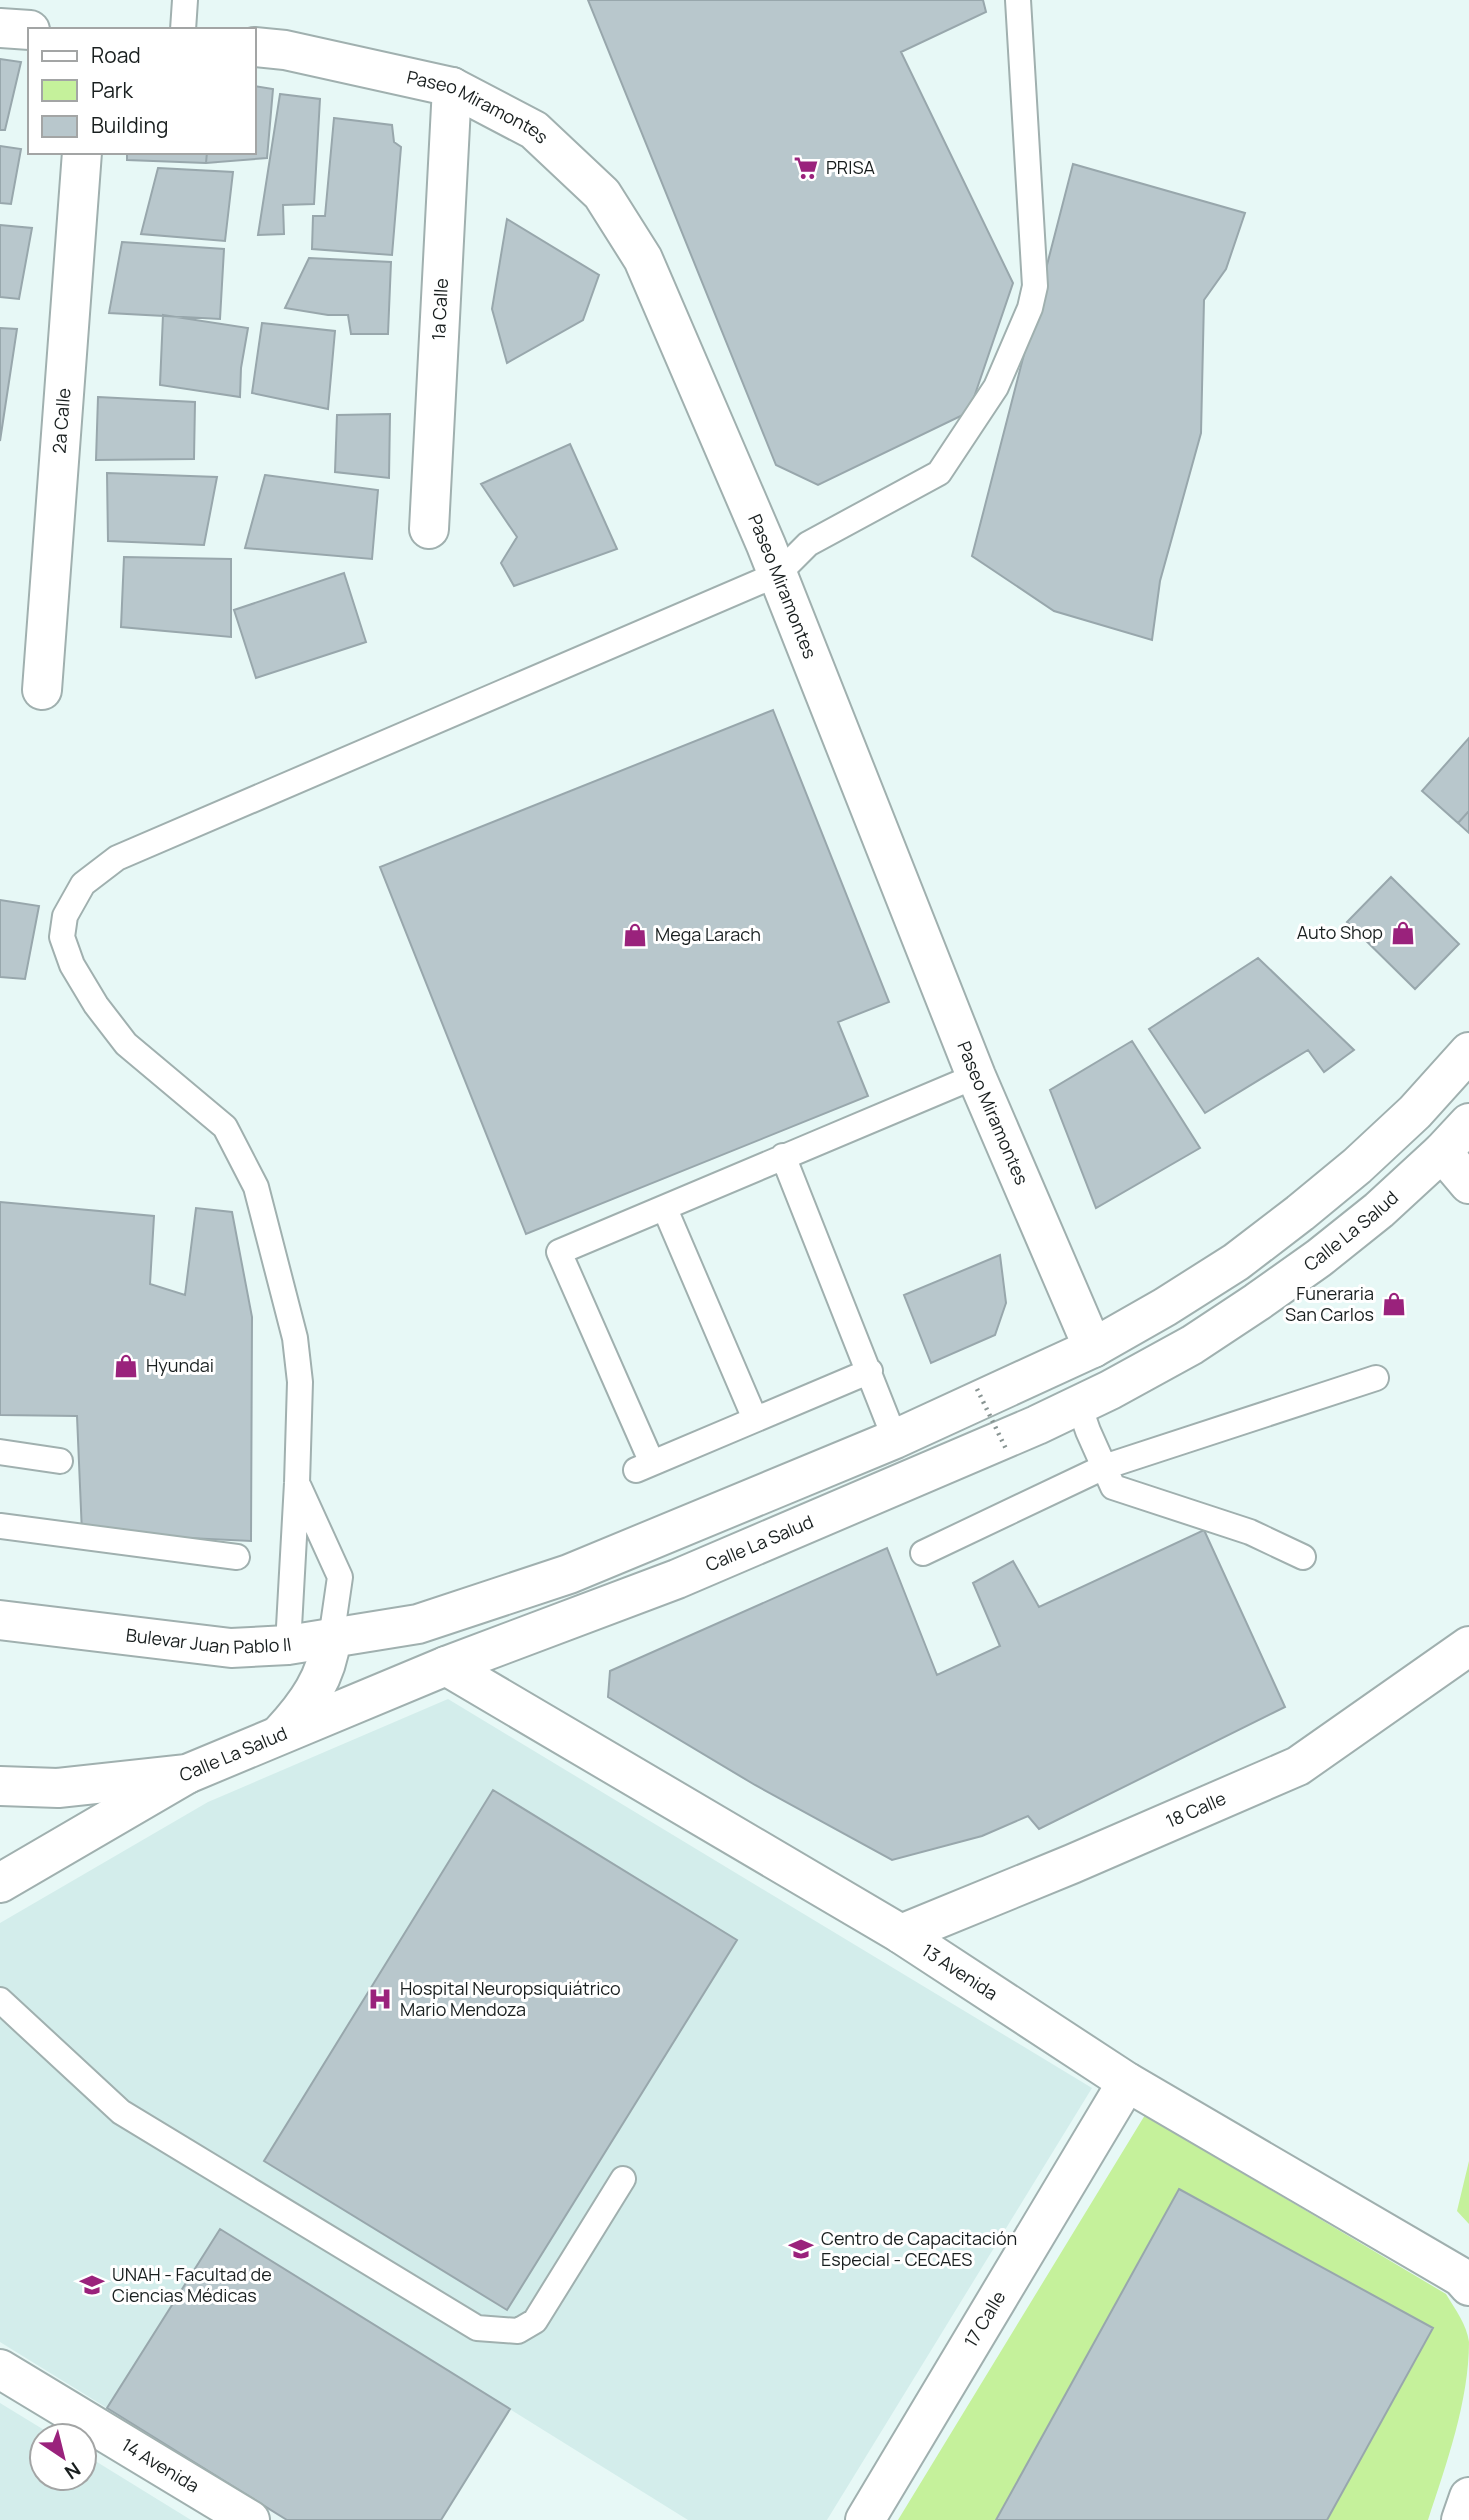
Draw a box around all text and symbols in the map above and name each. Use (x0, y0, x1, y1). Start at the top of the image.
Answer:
legend (28, 28, 256, 154)
text: Road (91, 41, 141, 69)
street label: Paseo Miramontes (405, 64, 554, 148)
text: Park (91, 76, 133, 104)
text: Building (91, 111, 168, 139)
supermarket icon: PRISA (792, 154, 820, 182)
place label: PRISA (826, 155, 876, 179)
street label: 1a Calle (426, 277, 453, 341)
street label: 2a Calle (47, 387, 75, 454)
street label: Paseo Miramontes (743, 510, 823, 662)
shop icon: Auto Shop (1389, 919, 1417, 947)
place label: Auto Shop (1297, 920, 1383, 944)
shop icon: Mega Larach (621, 921, 649, 949)
place label: Mega Larach (655, 922, 761, 946)
street label: Paseo Miramontes (952, 1038, 1034, 1188)
street label: Calle La Salud (1299, 1185, 1403, 1276)
place label: Funeraria San Carlos (1285, 1281, 1374, 1326)
shop icon: Funeraria San Carlos (1380, 1290, 1408, 1318)
shop icon: Hyundai (112, 1352, 140, 1380)
place label: Hyundai (146, 1353, 214, 1377)
street label: Calle La Salud (702, 1509, 817, 1576)
street label: Bulevar Juan Pablo II (125, 1622, 293, 1659)
street label: Calle La Salud (178, 1721, 291, 1786)
street label: 18 Calle (1162, 1786, 1229, 1833)
street label: 13 Avenida (918, 1938, 1003, 2005)
place label: Hospital Neuropsiquiátrico Mario Mendoza (400, 1976, 621, 2021)
hospital icon: Hospital Neuropsiquiátrico Mario Mendoza (366, 1985, 394, 2013)
place label: Centro de Capacitación Especial - CECAES (821, 2226, 1017, 2271)
school or university icon: Centro de Capacitación Especial - CECAES (787, 2235, 815, 2263)
place label: UNAH - Facultad de Ciencias Médicas (112, 2262, 272, 2307)
school or university icon: UNAH - Facultad de Ciencias Médicas (78, 2271, 106, 2299)
street label: 17 Calle (958, 2286, 1010, 2351)
north arrow (28, 2422, 98, 2492)
street label: 14 Avenida (117, 2432, 204, 2497)
text: N (60, 2456, 86, 2485)

